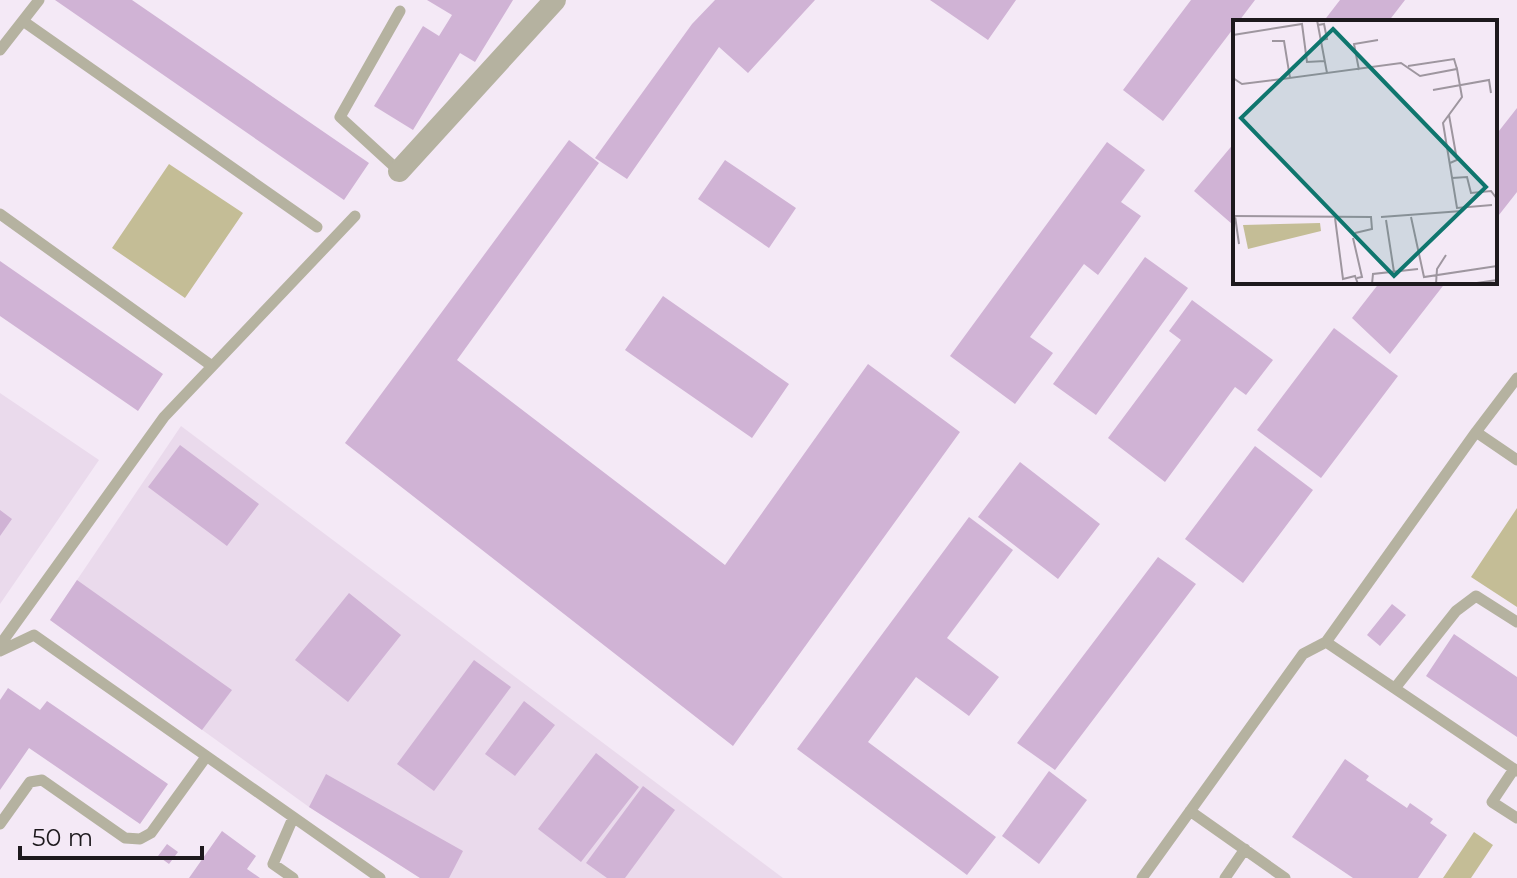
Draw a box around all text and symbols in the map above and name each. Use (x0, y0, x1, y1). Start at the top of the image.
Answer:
inset map (1233, 20, 1497, 284)
scale bar (20, 810, 202, 860)
text: 50 m (32, 823, 93, 852)

